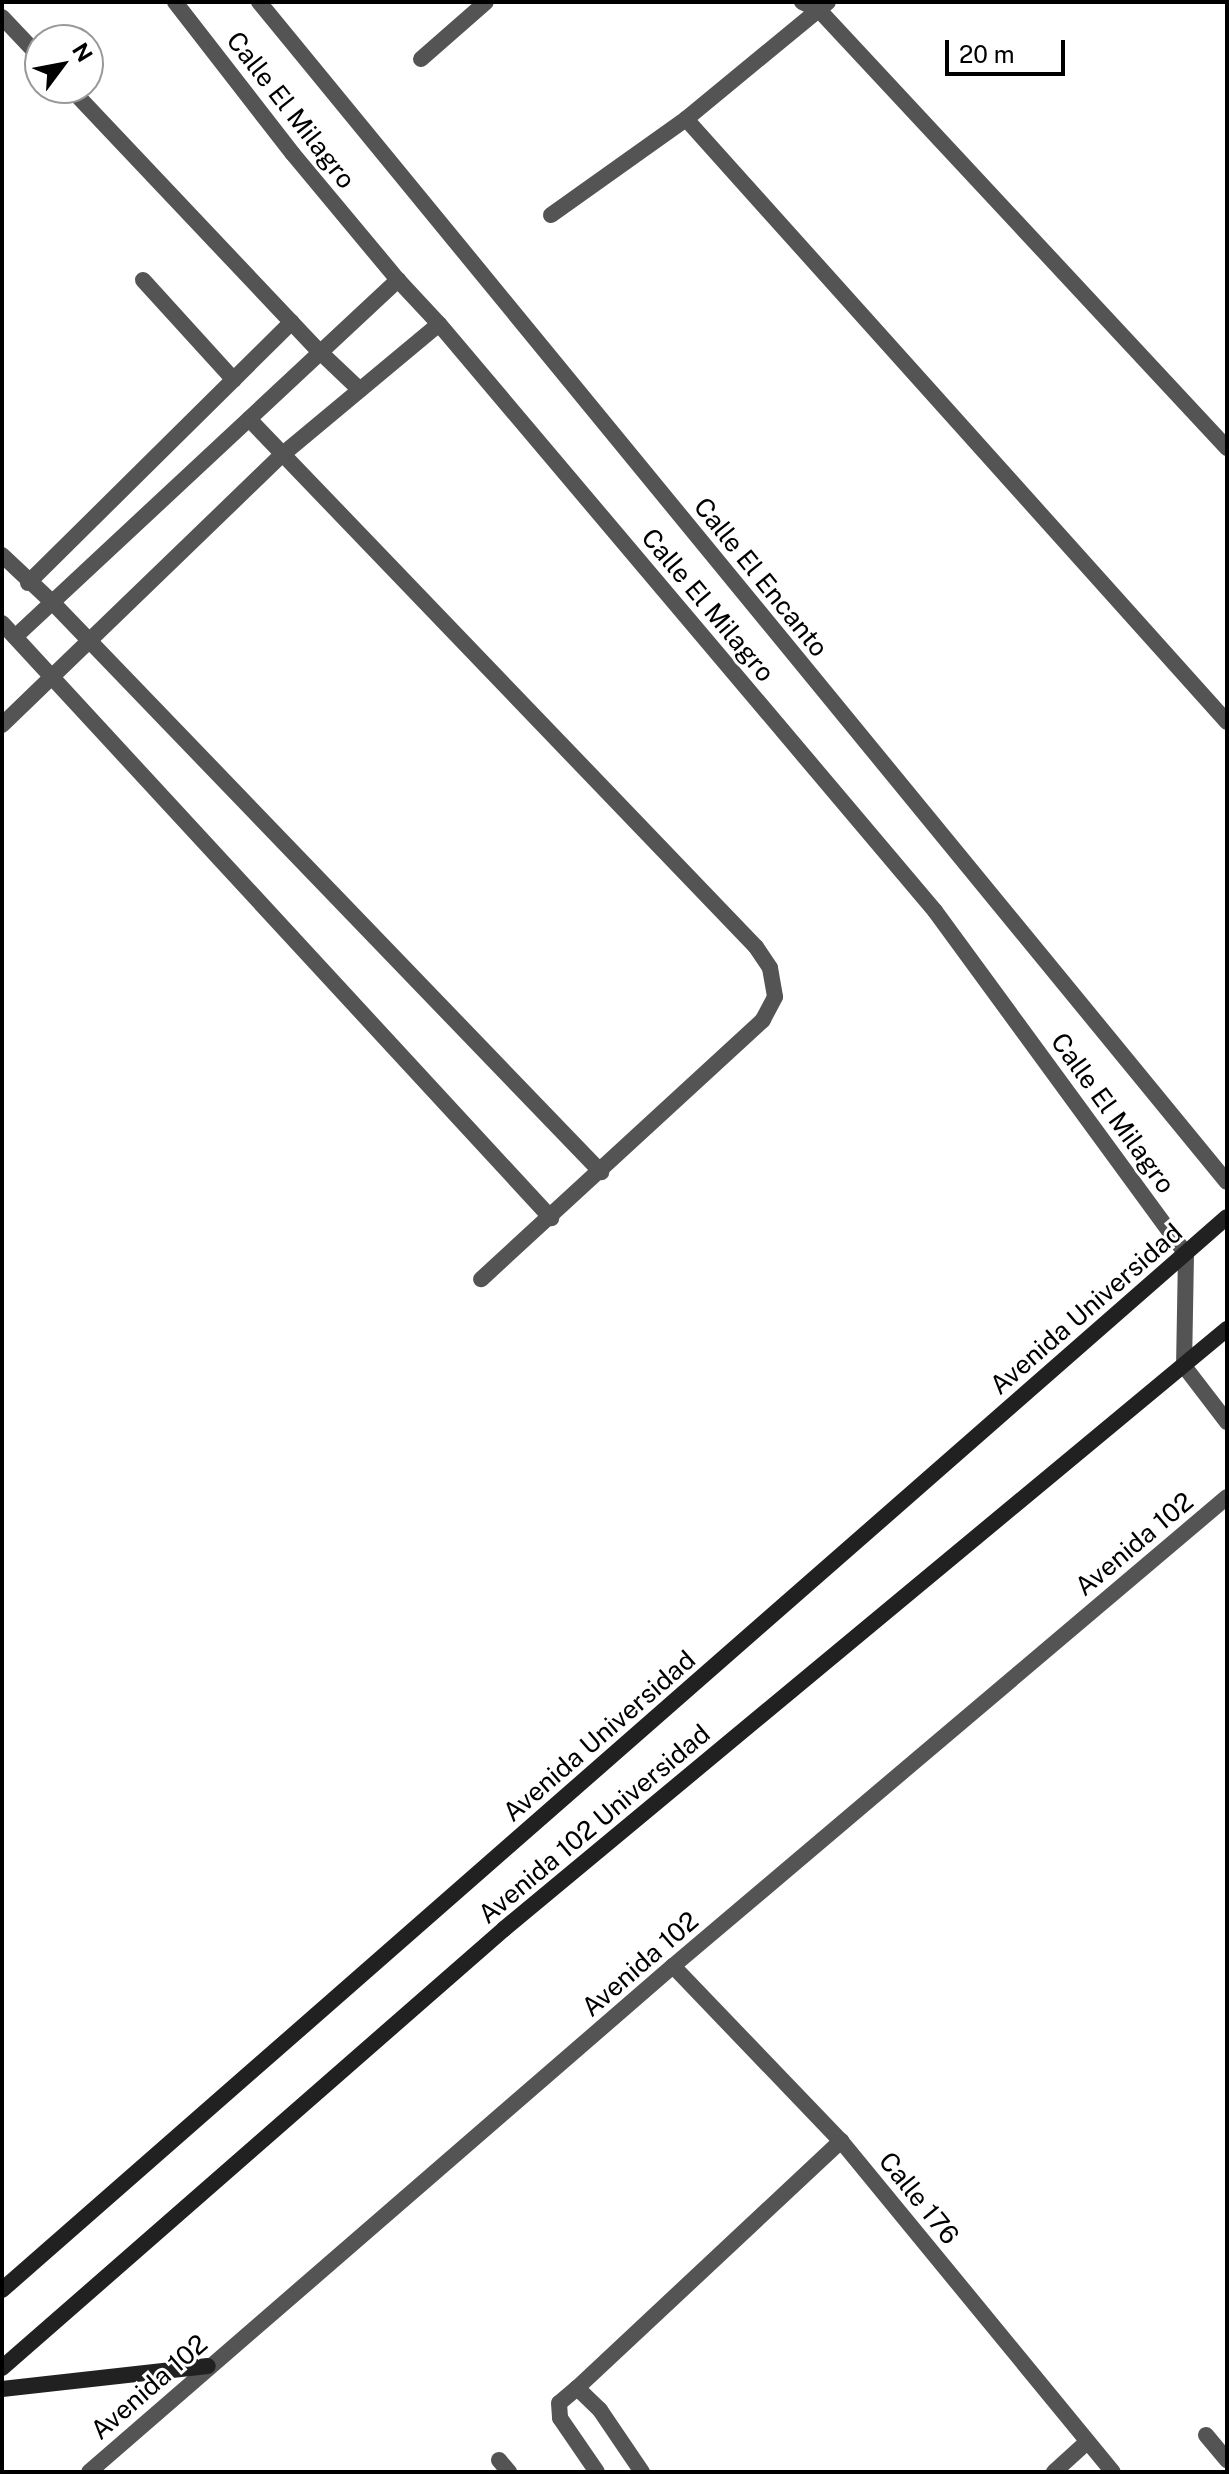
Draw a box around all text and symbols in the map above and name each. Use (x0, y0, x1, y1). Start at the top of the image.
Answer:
north arrow (24, 24, 104, 104)
scale bar (949, 24, 1069, 74)
street label: Calle El Milagro (220, 25, 362, 195)
text: N (67, 38, 98, 67)
text: 20 m (959, 40, 1015, 68)
street label: Calle El Encanto (687, 491, 835, 663)
street label: Calle El Milagro (635, 522, 781, 688)
street label: Calle El Milagro (1044, 1027, 1182, 1199)
street label: Avenida Universidad (984, 1217, 1188, 1401)
street label: Avenida 102 (1069, 1486, 1199, 1602)
street label: Avenida Universidad (497, 1644, 701, 1828)
street label: Avenida 102 Universidad (472, 1718, 716, 1930)
street label: Avenida 102 (575, 1905, 705, 2023)
street label: Calle 176 (872, 2146, 966, 2250)
street label: Avenida 102 (84, 2328, 214, 2446)

